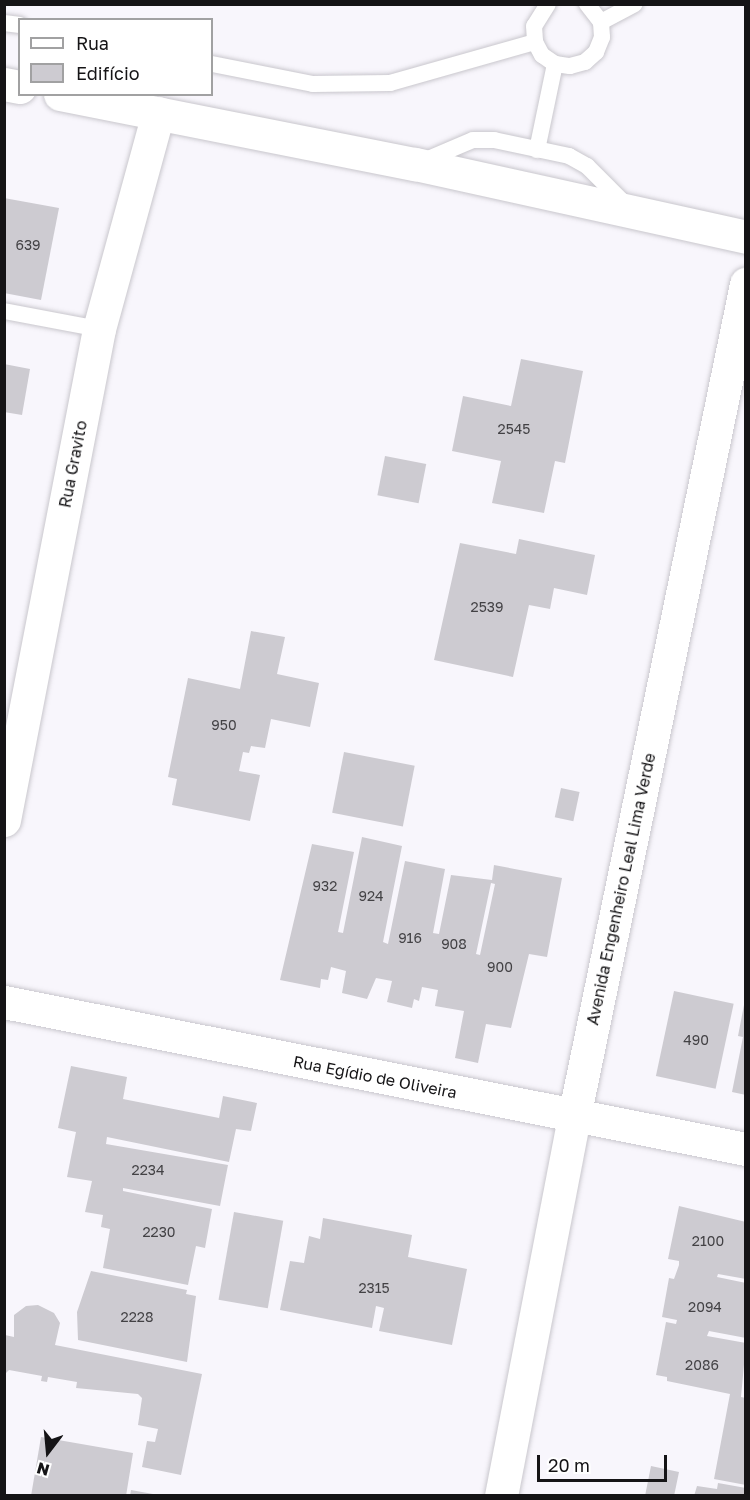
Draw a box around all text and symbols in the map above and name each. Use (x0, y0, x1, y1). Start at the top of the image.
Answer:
legend (18, 18, 213, 96)
text: Rua (76, 32, 109, 54)
text: Edifício (76, 62, 140, 84)
house number: 639 (15, 237, 41, 253)
street label: Rua Gravito (55, 419, 91, 509)
house number: 2545 (498, 421, 530, 437)
house number: 2539 (471, 599, 503, 615)
house number: 950 (211, 717, 237, 733)
street label: Avenida Engenheiro Leal Lima Verde (583, 751, 659, 1027)
house number: 932 (313, 878, 337, 894)
house number: 924 (358, 888, 384, 904)
house number: 916 (398, 930, 422, 946)
house number: 908 (441, 936, 467, 952)
house number: 900 (487, 959, 513, 975)
house number: 490 (683, 1032, 709, 1048)
street label: Rua Egídio de Oliveira (291, 1052, 459, 1102)
house number: 2234 (132, 1162, 164, 1178)
house number: 2230 (142, 1224, 176, 1240)
house number: 2100 (692, 1233, 724, 1249)
house number: 2315 (358, 1280, 390, 1296)
house number: 2094 (688, 1299, 722, 1315)
house number: 2228 (121, 1309, 153, 1325)
house number: 2086 (685, 1357, 719, 1373)
north arrow (18, 1422, 78, 1482)
scale bar (540, 1443, 670, 1481)
text: 20 m (548, 1454, 590, 1476)
text: N (34, 1458, 52, 1481)

